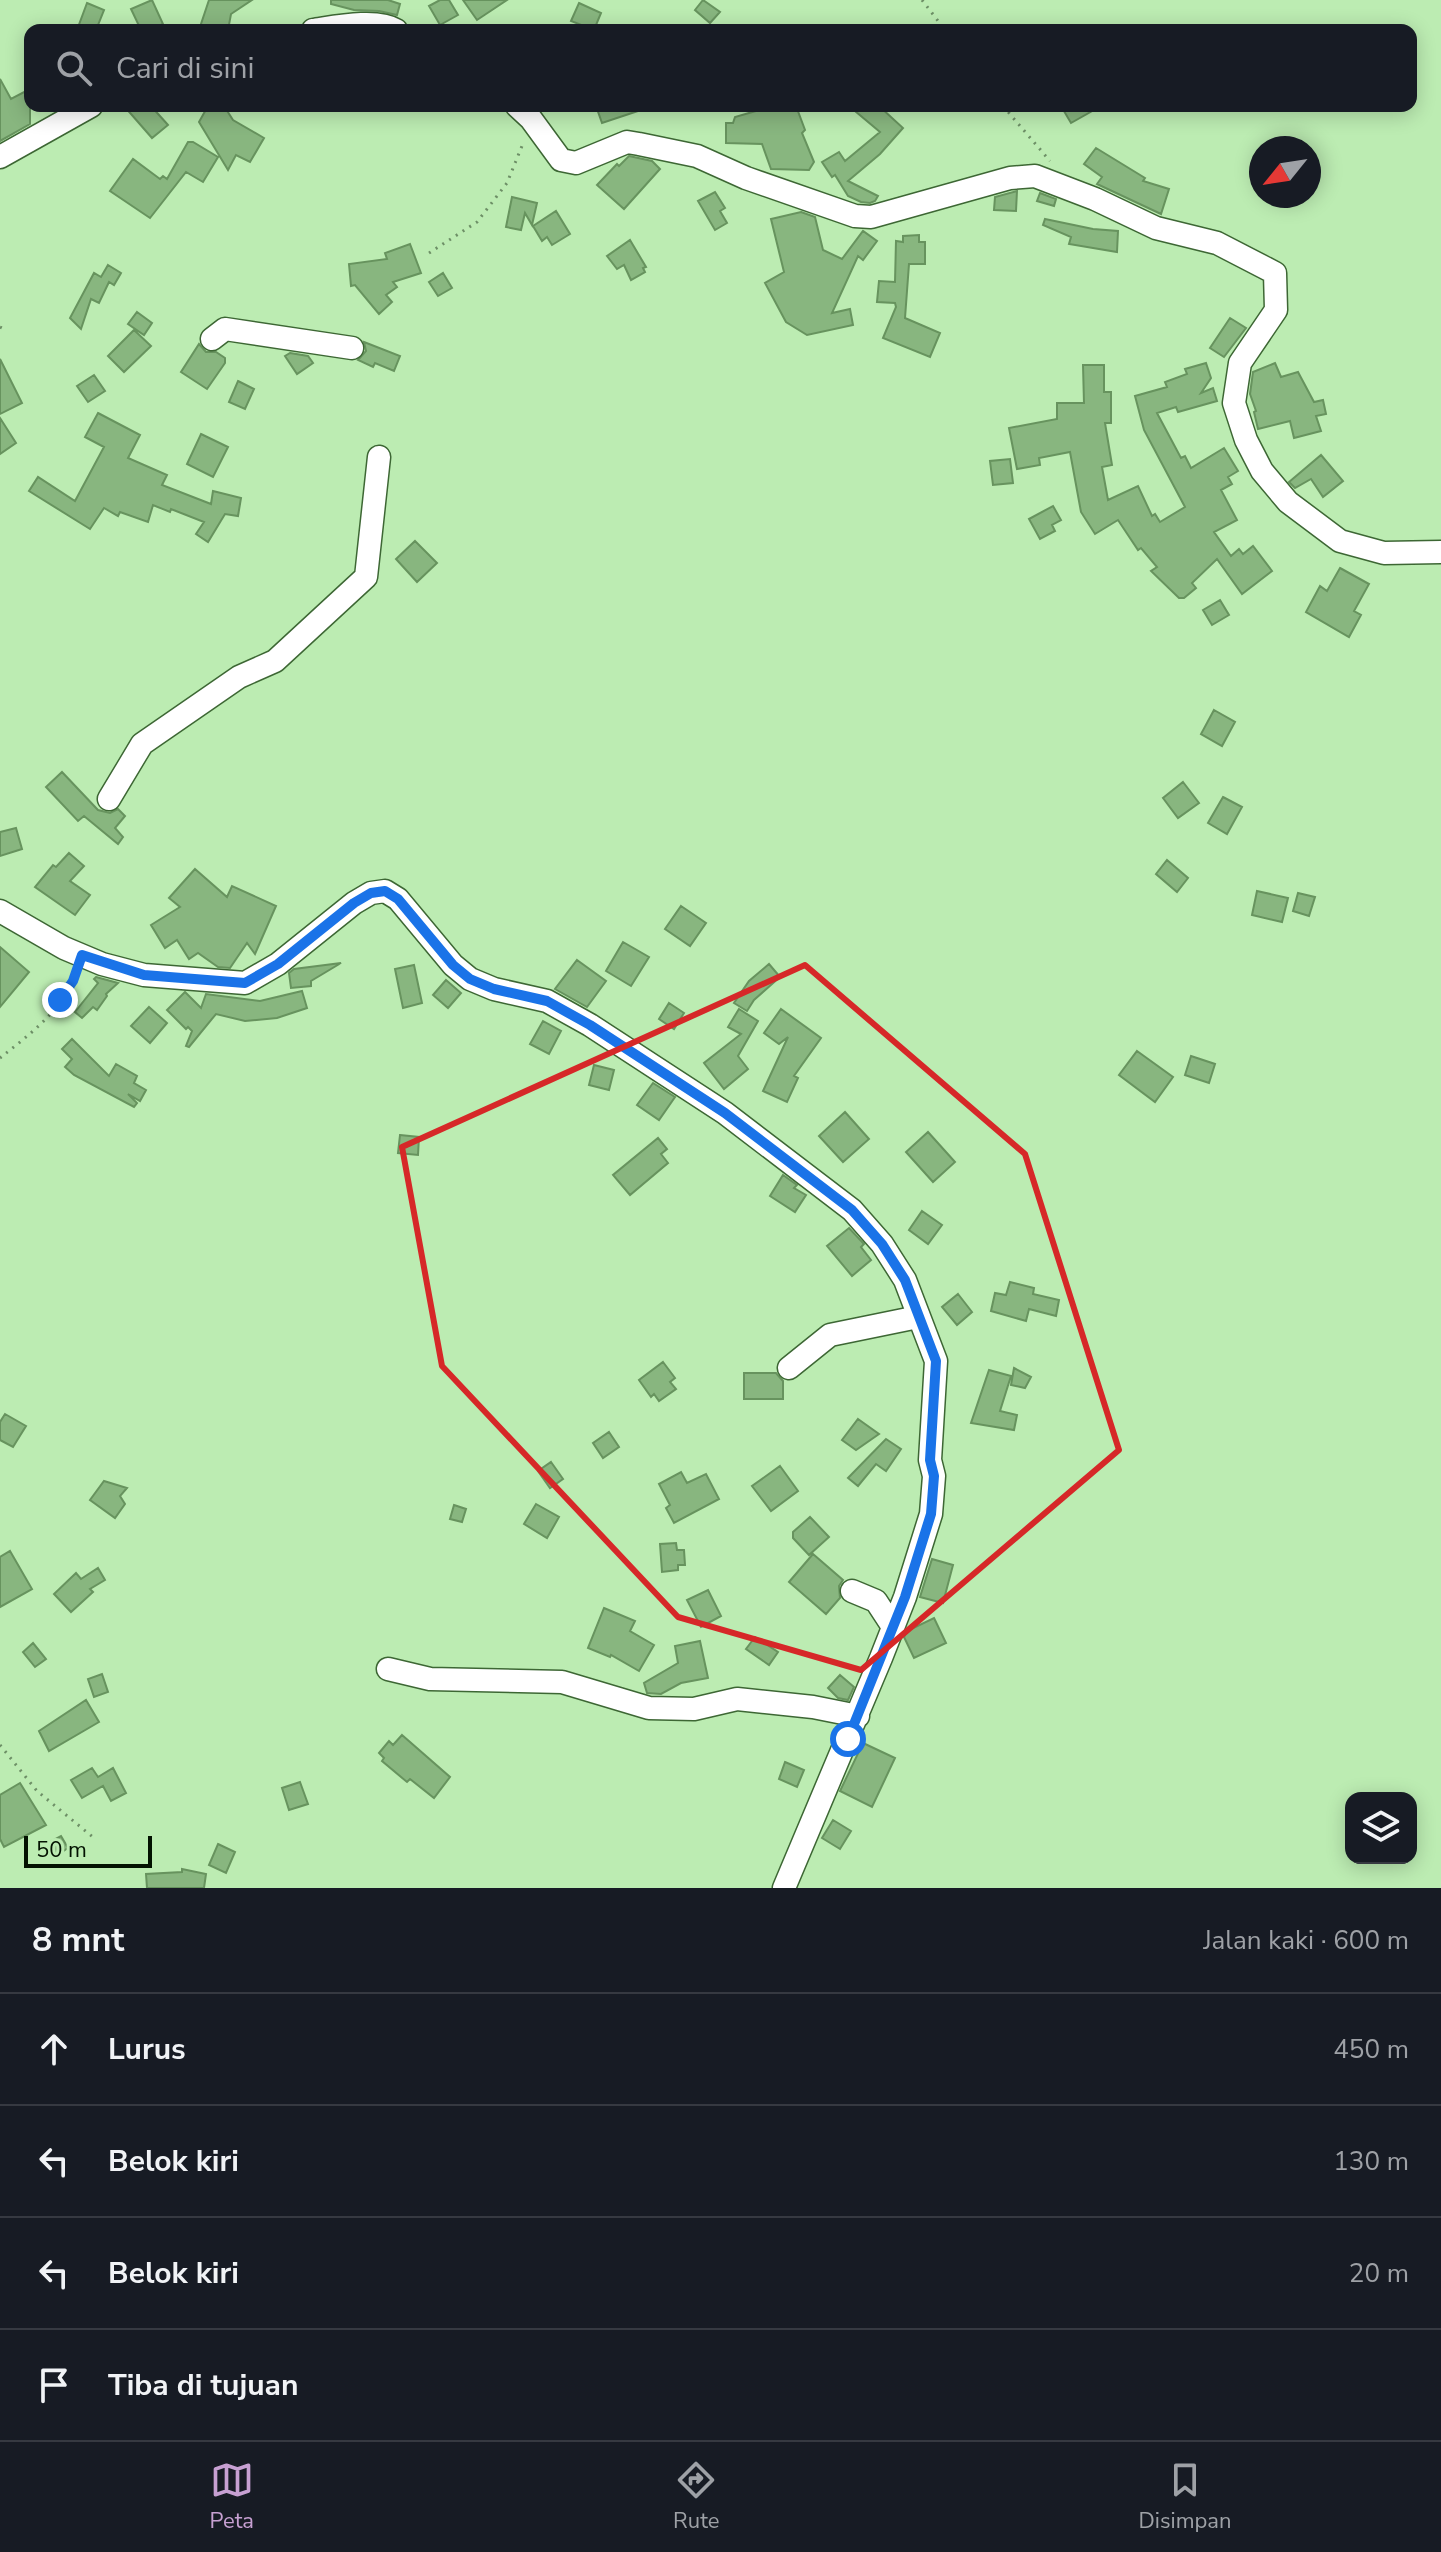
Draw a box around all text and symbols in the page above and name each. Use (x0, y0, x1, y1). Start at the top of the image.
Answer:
search box (24, 24, 1417, 112)
icon: search (52, 46, 96, 90)
text: Cari di sini (116, 48, 255, 89)
north arrow (1249, 136, 1321, 208)
route end (42, 982, 78, 1018)
route start (830, 1721, 866, 1757)
map controls (1345, 1792, 1417, 1864)
button: layers (1345, 1792, 1417, 1864)
scale bar (24, 1832, 152, 1868)
text: 50 m (36, 1835, 87, 1865)
text: 8 mnt (32, 1917, 124, 1963)
text: Jalan kaki · 600 m (1203, 1923, 1409, 1958)
icon: ahead (32, 2027, 76, 2071)
text: Lurus (108, 2029, 186, 2070)
text: 450 m (1333, 2032, 1409, 2067)
icon: left (32, 2139, 76, 2183)
text: Belok kiri (108, 2141, 239, 2182)
text: 130 m (1333, 2144, 1409, 2179)
icon: left (32, 2251, 76, 2295)
text: Belok kiri (108, 2253, 239, 2294)
text: 20 m (1349, 2256, 1409, 2291)
icon: arrive (32, 2363, 76, 2407)
text: Tiba di tujuan (108, 2365, 299, 2406)
tab: Peta (210, 2458, 254, 2536)
tab: Rute (673, 2458, 719, 2536)
tab: Disimpan (1139, 2458, 1231, 2536)

